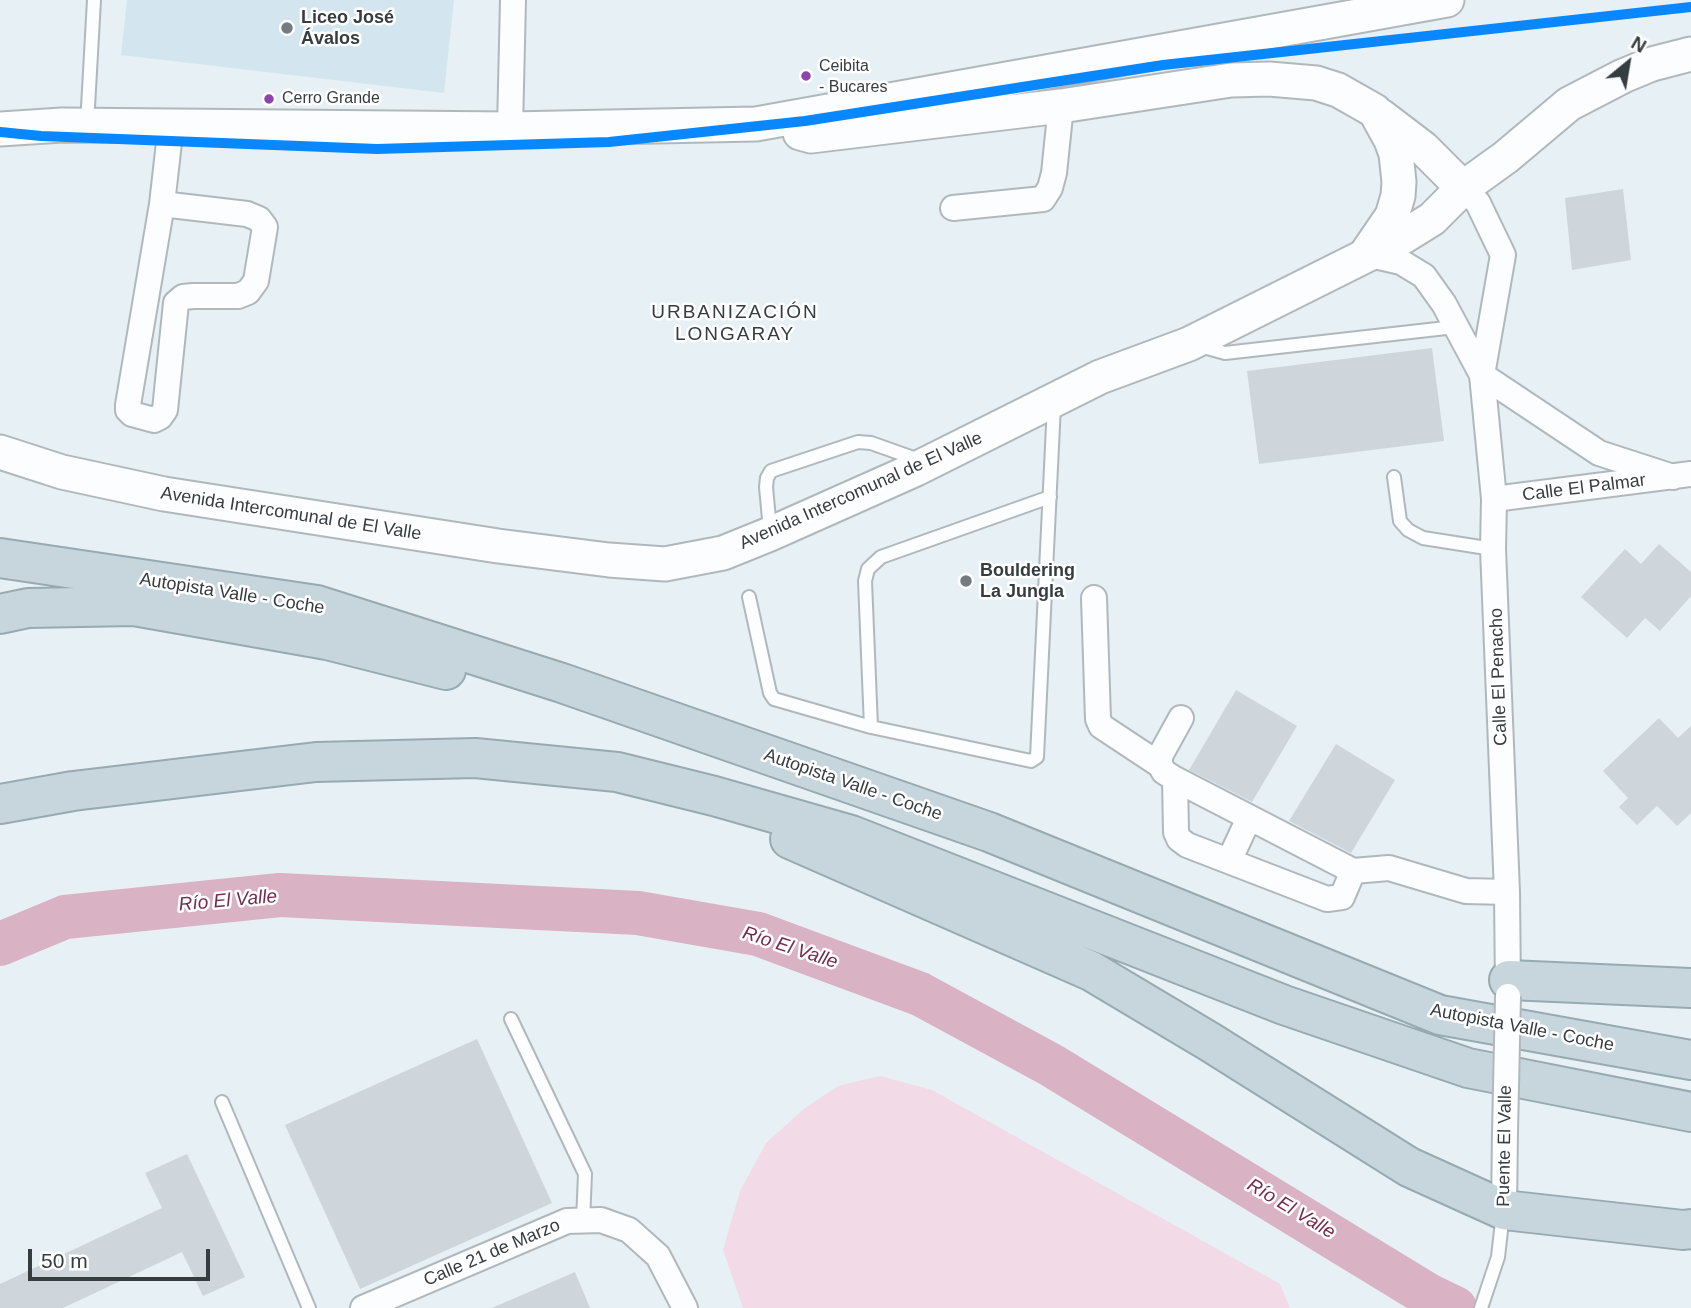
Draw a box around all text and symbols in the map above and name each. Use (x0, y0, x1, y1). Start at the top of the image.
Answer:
place label: Liceo José Ávalos (301, 7, 394, 50)
marker: Liceo José Ávalos (279, 20, 295, 36)
north arrow (1593, 28, 1663, 98)
text: N (1628, 32, 1650, 57)
place label: Ceibita - Bucares (819, 57, 887, 95)
marker: Ceibita - Bucares (799, 69, 813, 83)
place label: Cerro Grande (282, 89, 380, 109)
marker: Cerro Grande (262, 92, 276, 106)
district label: URBANIZACIÓN LONGARAY (653, 302, 817, 346)
street label: Avenida Intercomunal de El Valle (736, 428, 986, 554)
street label: Calle El Palmar (1521, 470, 1647, 506)
street label: Avenida Intercomunal de El Valle (159, 483, 423, 545)
place label: Bouldering La Jungla (980, 560, 1075, 602)
street label: Autopista Valle - Coche (138, 569, 326, 619)
marker: Bouldering La Jungla (958, 573, 974, 589)
street label: Calle El Penacho (1486, 608, 1512, 746)
street label: Autopista Valle - Coche (761, 744, 945, 826)
water label: Río El Valle (178, 885, 278, 917)
water label: Río El Valle (740, 922, 840, 974)
street label: Autopista Valle - Coche (1428, 1000, 1616, 1056)
street label: Puente El Valle (1493, 1085, 1517, 1207)
water label: Río El Valle (1243, 1174, 1339, 1244)
street label: Calle 21 de Marzo (421, 1215, 563, 1291)
scale bar (32, 1234, 214, 1278)
text: 50 m (41, 1249, 88, 1272)

